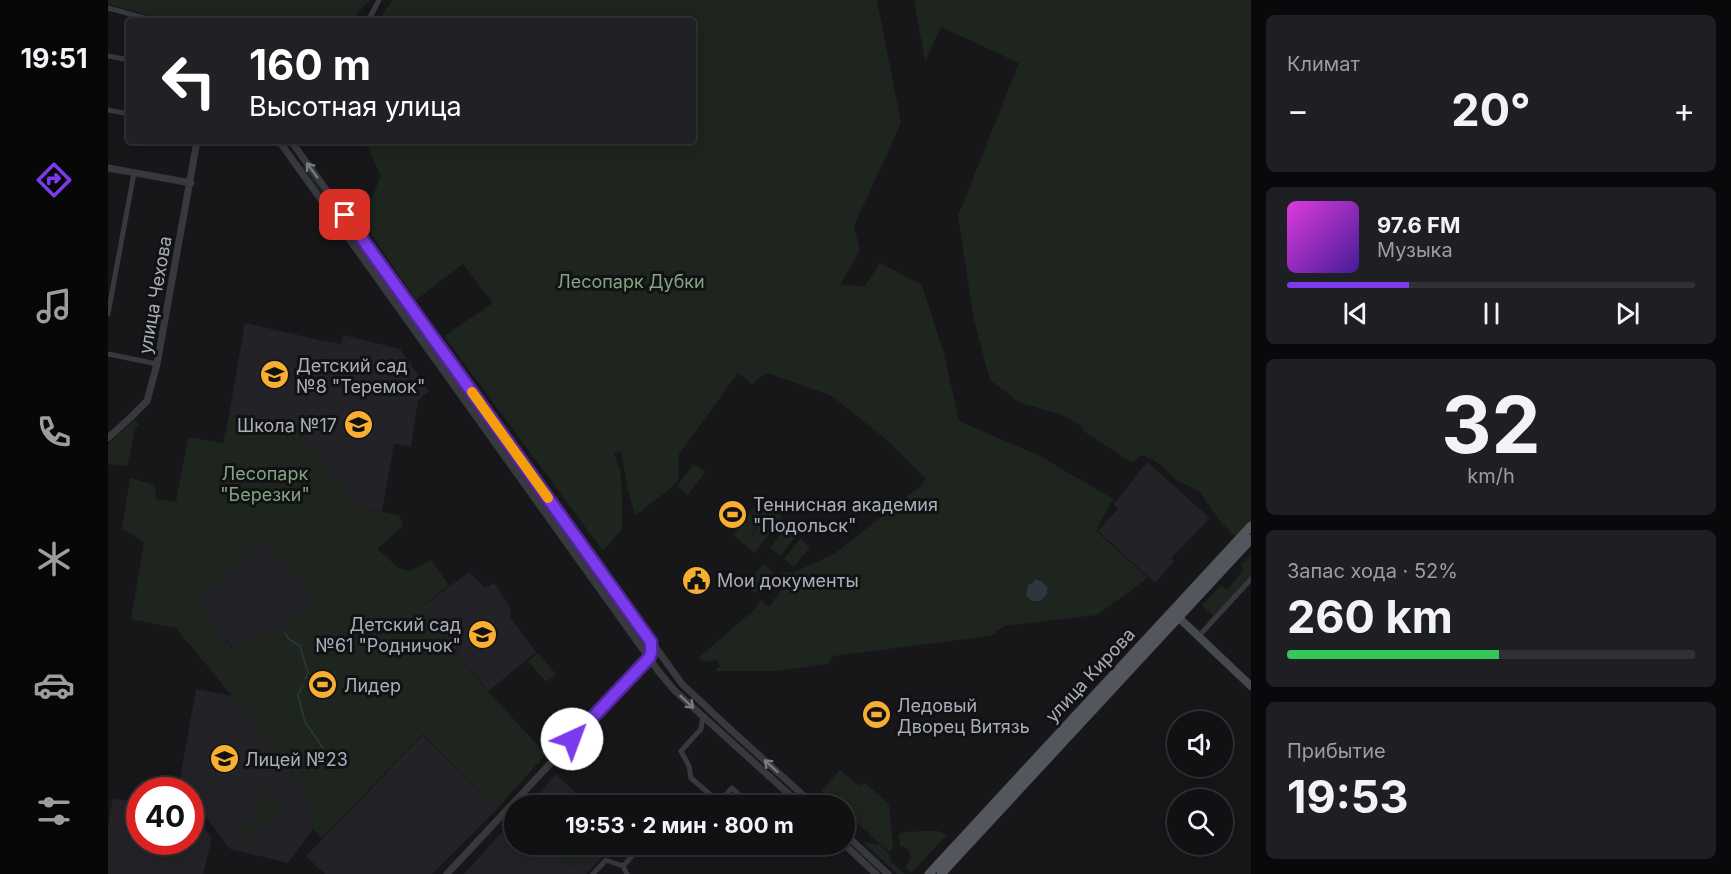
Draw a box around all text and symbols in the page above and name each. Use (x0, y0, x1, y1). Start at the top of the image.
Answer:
text: 160 m (249, 39, 371, 90)
text: 19:51 (20, 42, 88, 75)
icon: left (150, 42, 228, 120)
text: Климат (1287, 52, 1360, 76)
text: 20° (1451, 82, 1531, 137)
text: Высотная улица (249, 90, 462, 123)
text: − (1287, 90, 1309, 130)
text: + (1673, 90, 1695, 130)
icon: directions (33, 159, 75, 201)
one-way arrow (306, 163, 318, 179)
pin (319, 189, 370, 240)
icon: arrive (328, 198, 361, 231)
text: 97.6 FM (1377, 212, 1461, 238)
street label: улица Чехова (134, 234, 176, 356)
text: Музыка (1377, 238, 1453, 262)
park label: Лесопарк Дубки (557, 271, 705, 292)
icon: music (33, 285, 75, 327)
icon: previous (1339, 297, 1372, 330)
icon: pause (1475, 297, 1508, 330)
icon: next (1611, 297, 1644, 330)
place label: Детский сад №8 "Теремок" (296, 355, 425, 397)
school or university icon: Детский сад №8 "Теремок" (259, 359, 291, 391)
text: 32 (1441, 377, 1541, 472)
school or university icon: Школа №17 (342, 409, 374, 441)
icon: phone (33, 411, 75, 453)
place label: Школа №17 (237, 415, 337, 436)
park label: Лесопарк "Березки" (220, 463, 310, 505)
text: km/h (1467, 464, 1515, 488)
place label: Теннисная академия "Подольск" (753, 494, 938, 536)
sports icon: Теннисная академия "Подольск" (716, 498, 748, 530)
icon: climate (33, 538, 75, 580)
text: Запас хода · 52% (1287, 559, 1458, 583)
public building icon: Мои документы (680, 564, 712, 596)
place label: Мои документы (717, 570, 859, 591)
text: 260 km (1287, 589, 1453, 644)
place label: Детский сад №61 "Родничок" (315, 614, 461, 656)
school or university icon: Детский сад №61 "Родничок" (466, 618, 498, 650)
street label: улица Кирова (1041, 624, 1139, 726)
icon: car (33, 664, 75, 706)
sports icon: Лидер (307, 669, 339, 701)
place label: Лидер (344, 675, 401, 696)
one-way arrow (680, 695, 695, 709)
place label: Ледовый Дворец Витязь (897, 695, 1030, 737)
sports icon: Ледовый Дворец Витязь (860, 699, 892, 731)
position arrow (540, 707, 604, 771)
map controls (1167, 711, 1233, 855)
button: sound (1167, 711, 1233, 777)
text: Прибытие (1287, 739, 1386, 763)
school or university icon: Лицей №23 (208, 743, 240, 775)
place label: Лицей №23 (245, 749, 348, 770)
one-way arrow (764, 759, 779, 773)
text: 19:53 (1287, 769, 1408, 824)
speed limit sign: 40 (126, 777, 204, 855)
button: search (1167, 789, 1233, 855)
icon: filters (33, 790, 75, 832)
text: 19:53 · 2 мин · 800 m (565, 812, 794, 838)

